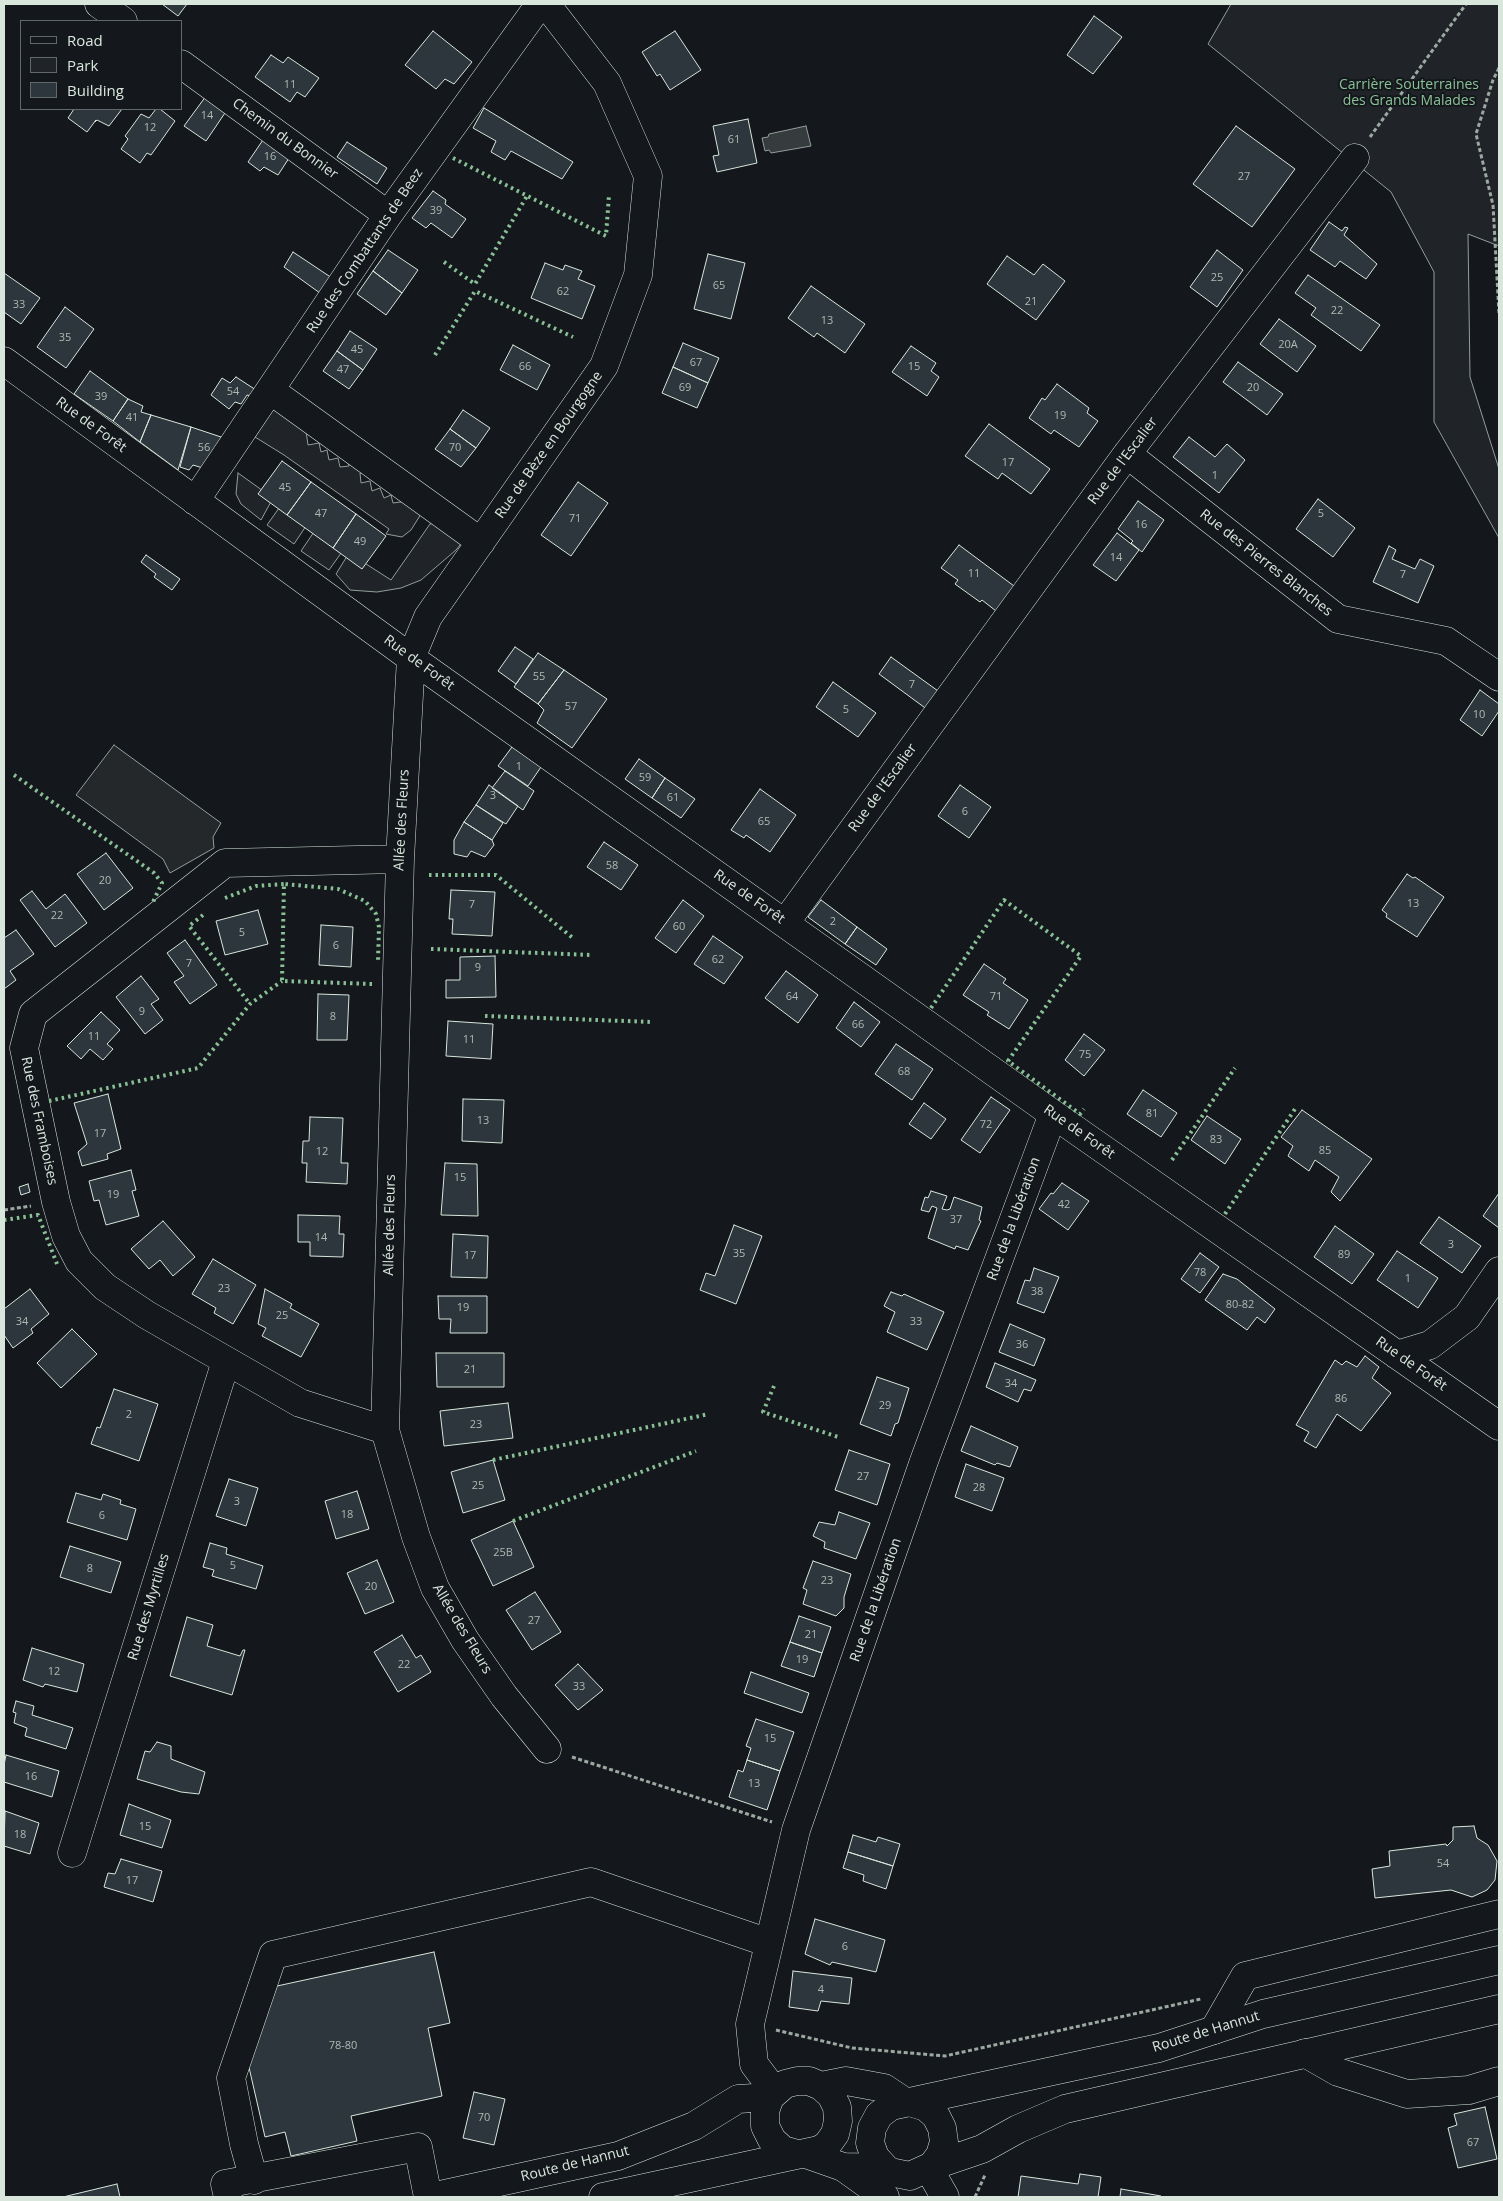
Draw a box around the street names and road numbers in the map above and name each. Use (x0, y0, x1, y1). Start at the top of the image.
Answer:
street label: Chemin du Bonnier (229, 95, 341, 183)
street label: Rue des Combattants de Beez (304, 165, 426, 337)
street label: Rue de Bèze en Bourgogne (492, 368, 606, 522)
street label: Rue de Forêt (52, 394, 130, 456)
street label: Rue de l'Escalier (1085, 414, 1161, 508)
street label: Rue des Pierres Blanches (1196, 506, 1336, 620)
street label: Rue de Forêt (380, 632, 458, 694)
street label: Rue de l'Escalier (845, 741, 921, 835)
street label: Allée des Fleurs (391, 769, 413, 871)
street label: Rue de Forêt (710, 866, 788, 928)
street label: Rue des Framboises (17, 1055, 61, 1187)
street label: Rue de Forêt (1040, 1101, 1118, 1163)
street label: Rue de la Libération (984, 1155, 1044, 1283)
street label: Allée des Fleurs (381, 1174, 399, 1276)
street label: Rue de Forêt (1372, 1333, 1450, 1395)
street label: Rue de la Libération (847, 1536, 905, 1664)
street label: Rue des Myrtilles (125, 1552, 173, 1662)
street label: Allée des Fleurs (429, 1581, 495, 1677)
street label: Route de Hannut (1150, 2008, 1262, 2056)
street label: Route de Hannut (519, 2142, 631, 2186)

